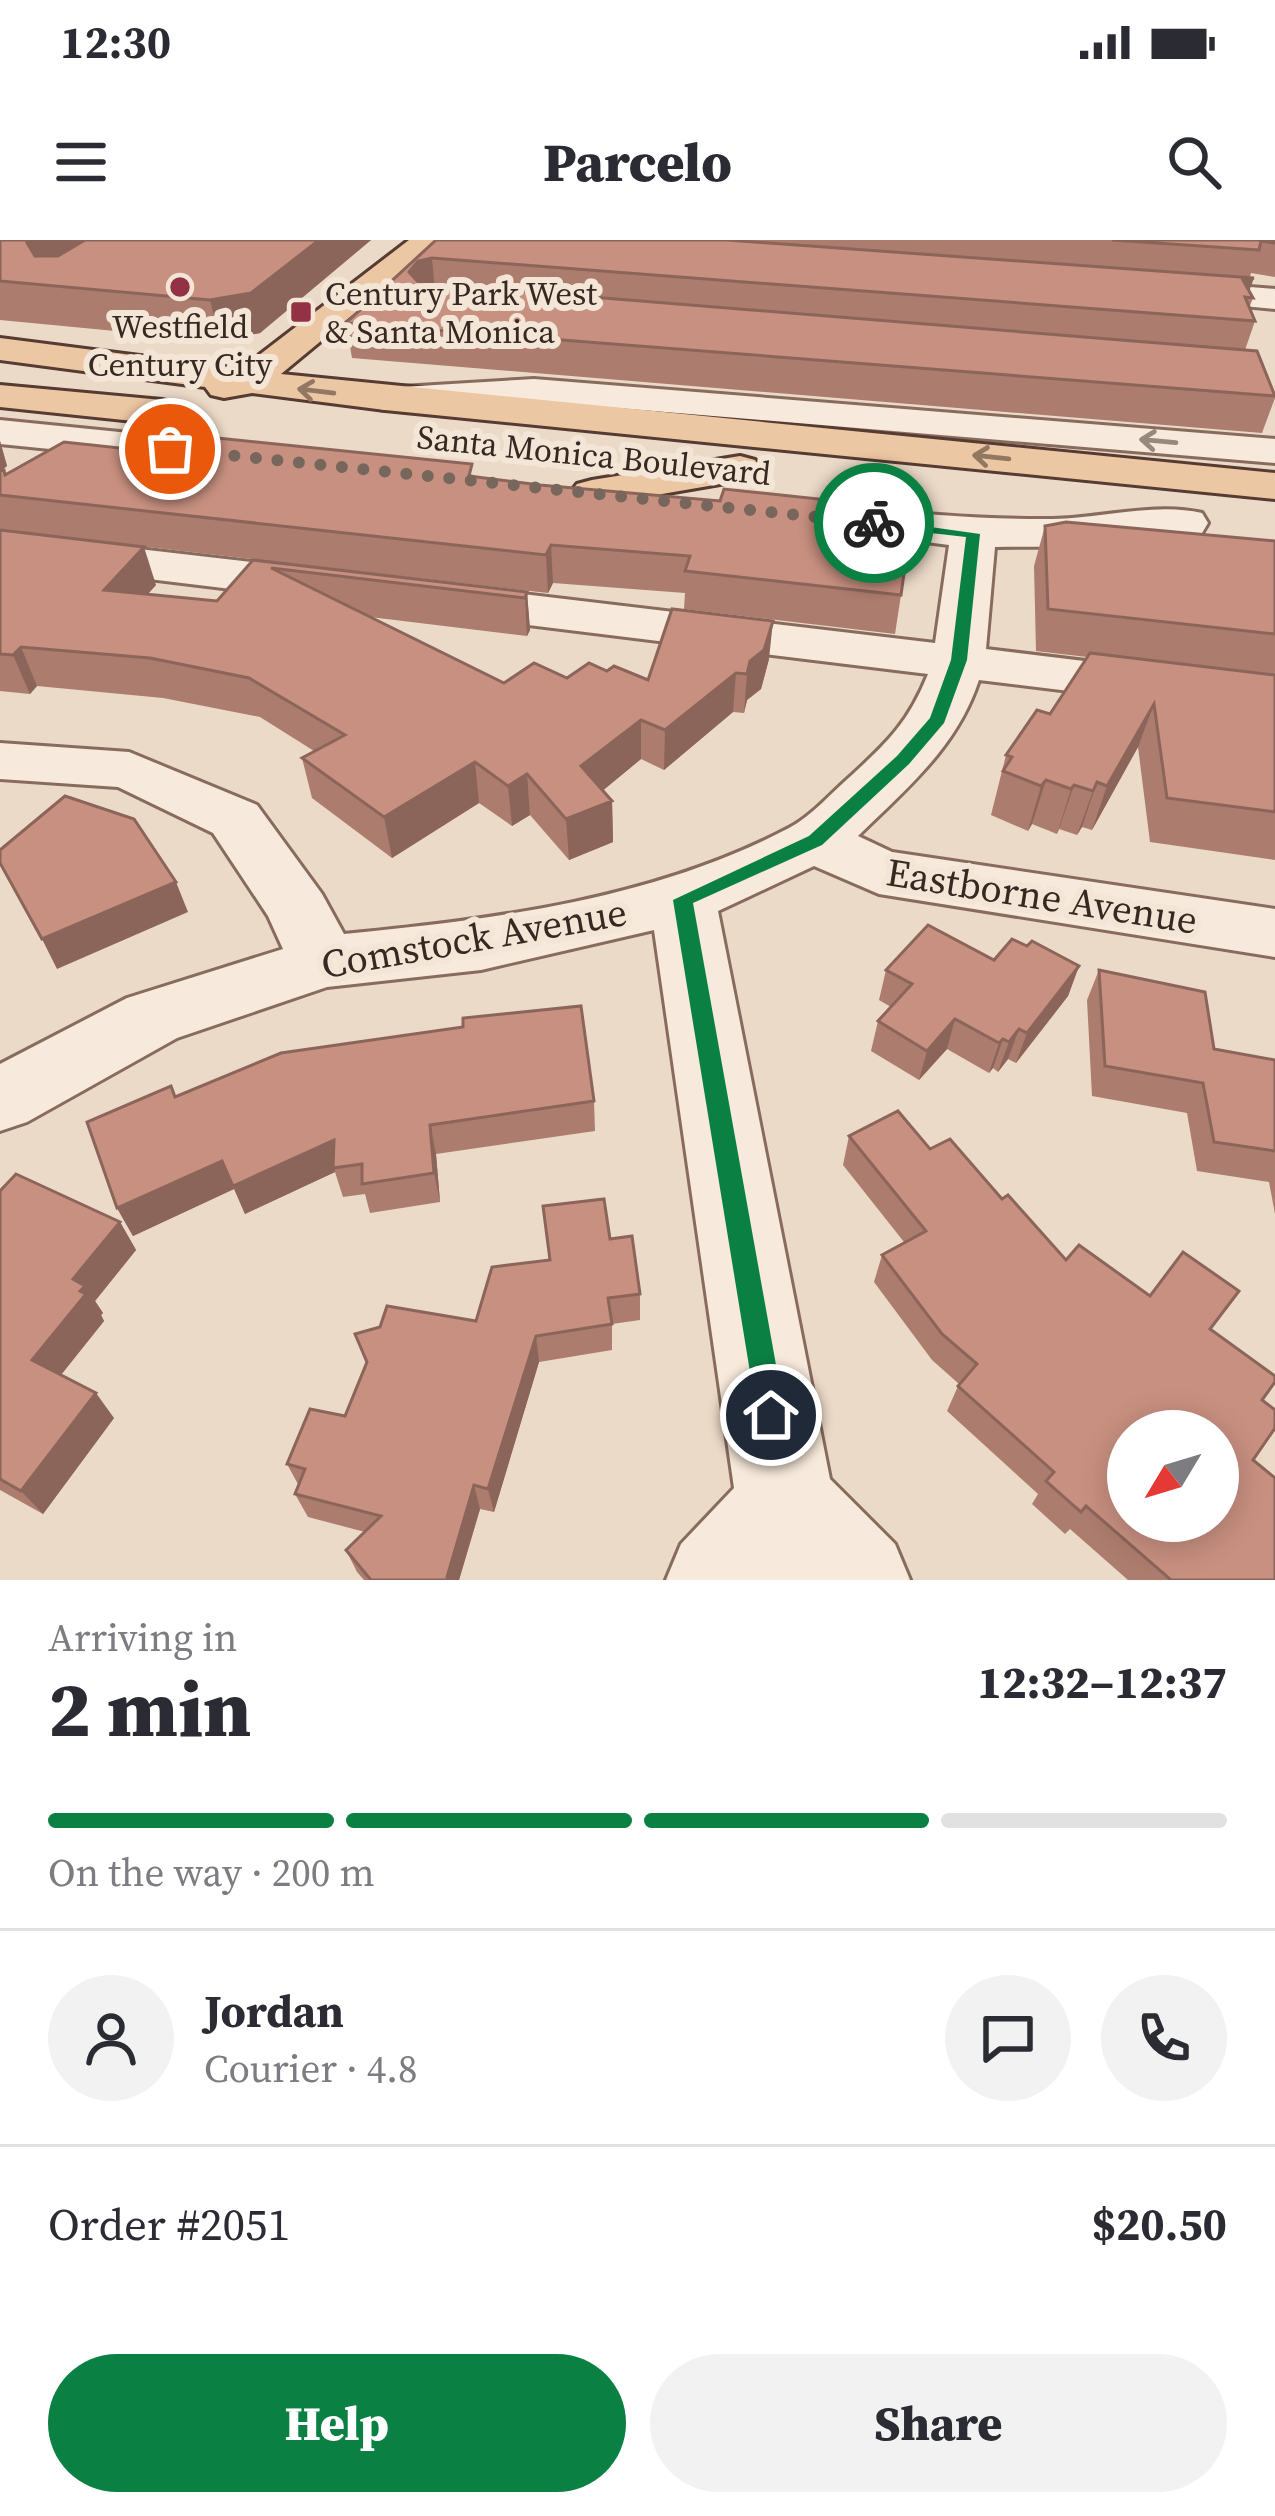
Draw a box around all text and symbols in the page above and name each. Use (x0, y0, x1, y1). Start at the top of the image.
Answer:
text: 12:30 (60, 11, 171, 73)
text: Parcelo (543, 125, 732, 199)
icon: menu (48, 129, 114, 195)
icon: search (1161, 129, 1227, 195)
place label: Century Park West & Santa Monica (325, 271, 597, 354)
marker: Westfield Century City (167, 274, 193, 300)
marker: Century Park West & Santa Monica (288, 299, 314, 325)
place label: Westfield Century City (88, 304, 272, 387)
one-way arrow (297, 379, 336, 401)
pin (119, 398, 221, 500)
street label: Santa Monica Boulevard (415, 414, 773, 496)
icon: bag (137, 416, 203, 482)
one-way arrow (1139, 430, 1178, 453)
one-way arrow (973, 446, 1012, 468)
courier (814, 463, 934, 583)
icon: bike (841, 490, 907, 556)
street label: Eastborne Avenue (883, 845, 1201, 947)
street label: Comstock Avenue (317, 885, 631, 991)
pin (720, 1364, 822, 1466)
icon: home (738, 1382, 804, 1448)
north arrow (1107, 1410, 1239, 1542)
map controls (1107, 1410, 1239, 1542)
text: Arriving in (48, 1611, 237, 1664)
text: 12:32–12:37 (977, 1651, 1227, 1713)
text: 2 min (48, 1655, 251, 1762)
text: On the way · 200 m (48, 1846, 375, 1899)
button: person (48, 1975, 174, 2101)
button: chat (945, 1975, 1071, 2101)
button: phone (1101, 1975, 1227, 2101)
text: Jordan (204, 1980, 344, 2042)
text: Courier · 4.8 (204, 2042, 417, 2095)
text: Order #2051 (48, 2193, 290, 2255)
text: $20.50 (1092, 2193, 1227, 2255)
button: Help (48, 2354, 626, 2492)
button: Share (650, 2354, 1227, 2492)

